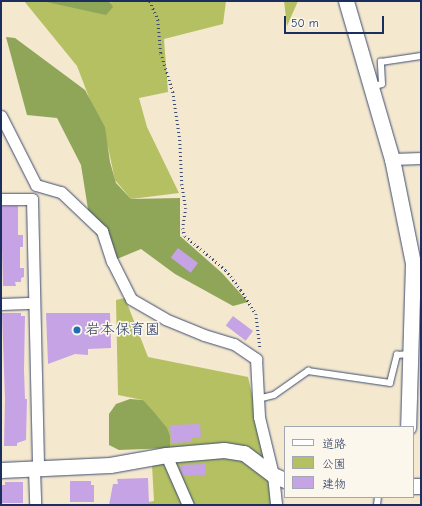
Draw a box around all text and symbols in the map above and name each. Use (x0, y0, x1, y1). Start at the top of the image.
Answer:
scale bar (286, 8, 386, 34)
text: 50 m (291, 16, 319, 30)
place label: 岩本保育園 (85, 321, 160, 339)
marker: 岩本保育園 (72, 325, 82, 335)
legend (284, 426, 414, 498)
text: 道路 (322, 437, 346, 451)
text: 公園 (322, 457, 346, 471)
text: 建物 (322, 477, 346, 491)

